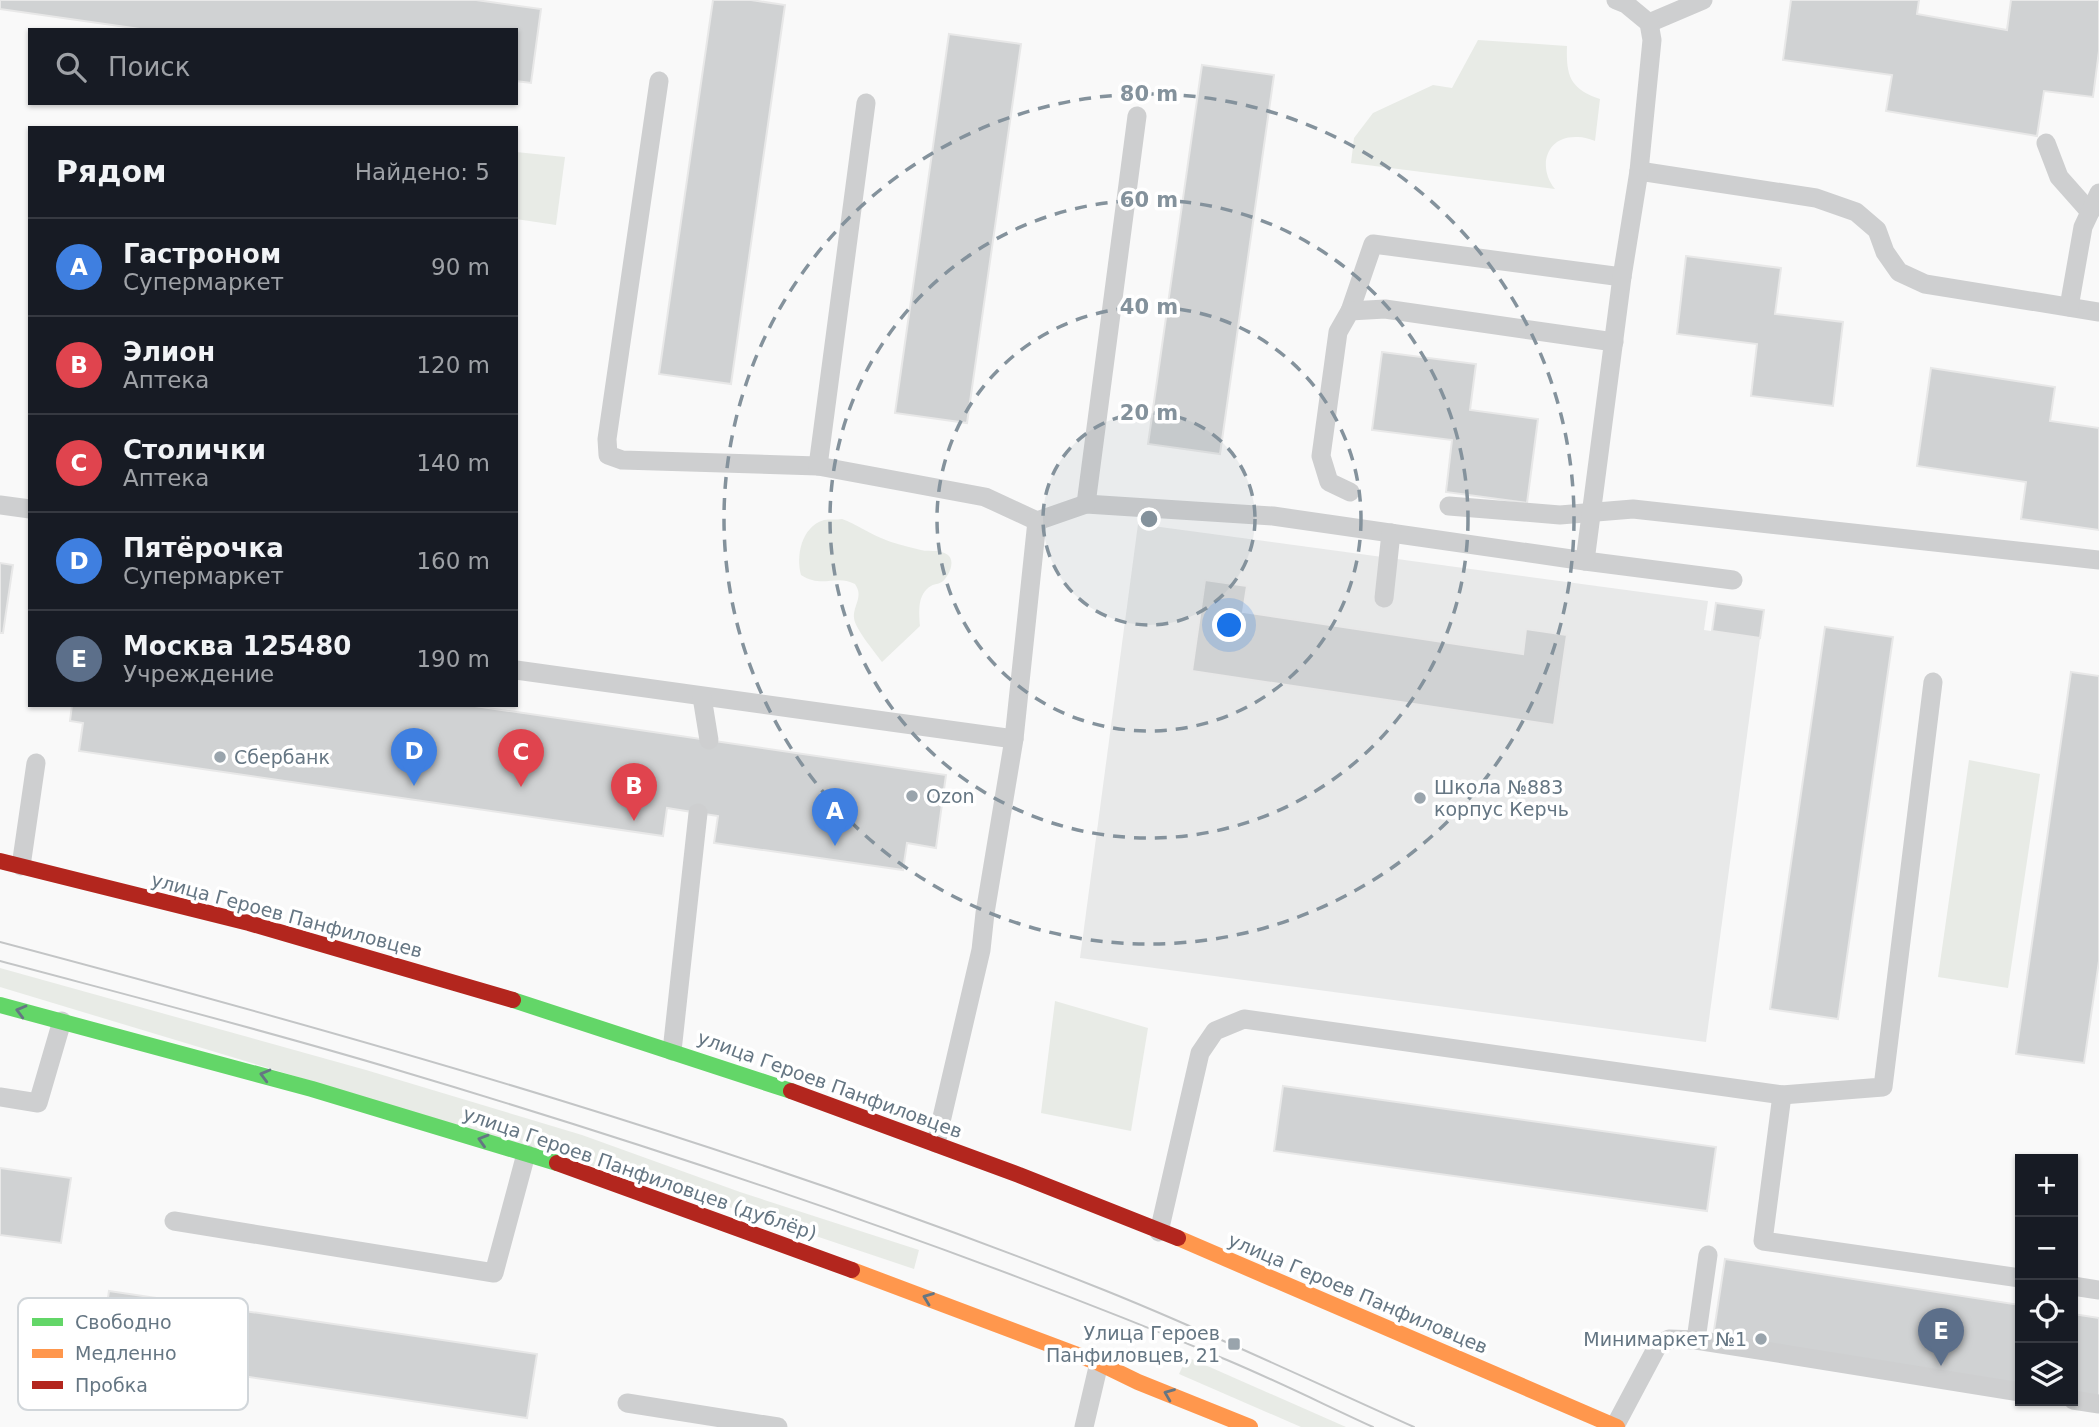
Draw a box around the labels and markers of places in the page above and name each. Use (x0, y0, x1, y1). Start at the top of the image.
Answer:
centre of rings (1137, 507, 1161, 531)
pin: D (391, 728, 437, 786)
pin: C (498, 729, 544, 787)
place label: Сбербанк (234, 746, 330, 768)
marker: Сбербанк (212, 749, 228, 765)
pin: B (611, 763, 657, 821)
place label: Школа №883 корпус Керчь (1434, 776, 1569, 820)
place label: Ozon (926, 785, 975, 807)
pin: A (812, 788, 858, 846)
marker: Ozon (904, 788, 920, 804)
marker: Школа №883 корпус Керчь (1412, 790, 1428, 806)
pin: E (1918, 1308, 1964, 1366)
place label: Улица Героев Панфиловцев, 21 (1046, 1322, 1220, 1366)
place label: Минимаркет №1 (1583, 1328, 1747, 1350)
marker: Минимаркет №1 (1753, 1331, 1769, 1347)
marker: Улица Героев Панфиловцев, 21 (1226, 1336, 1242, 1352)

